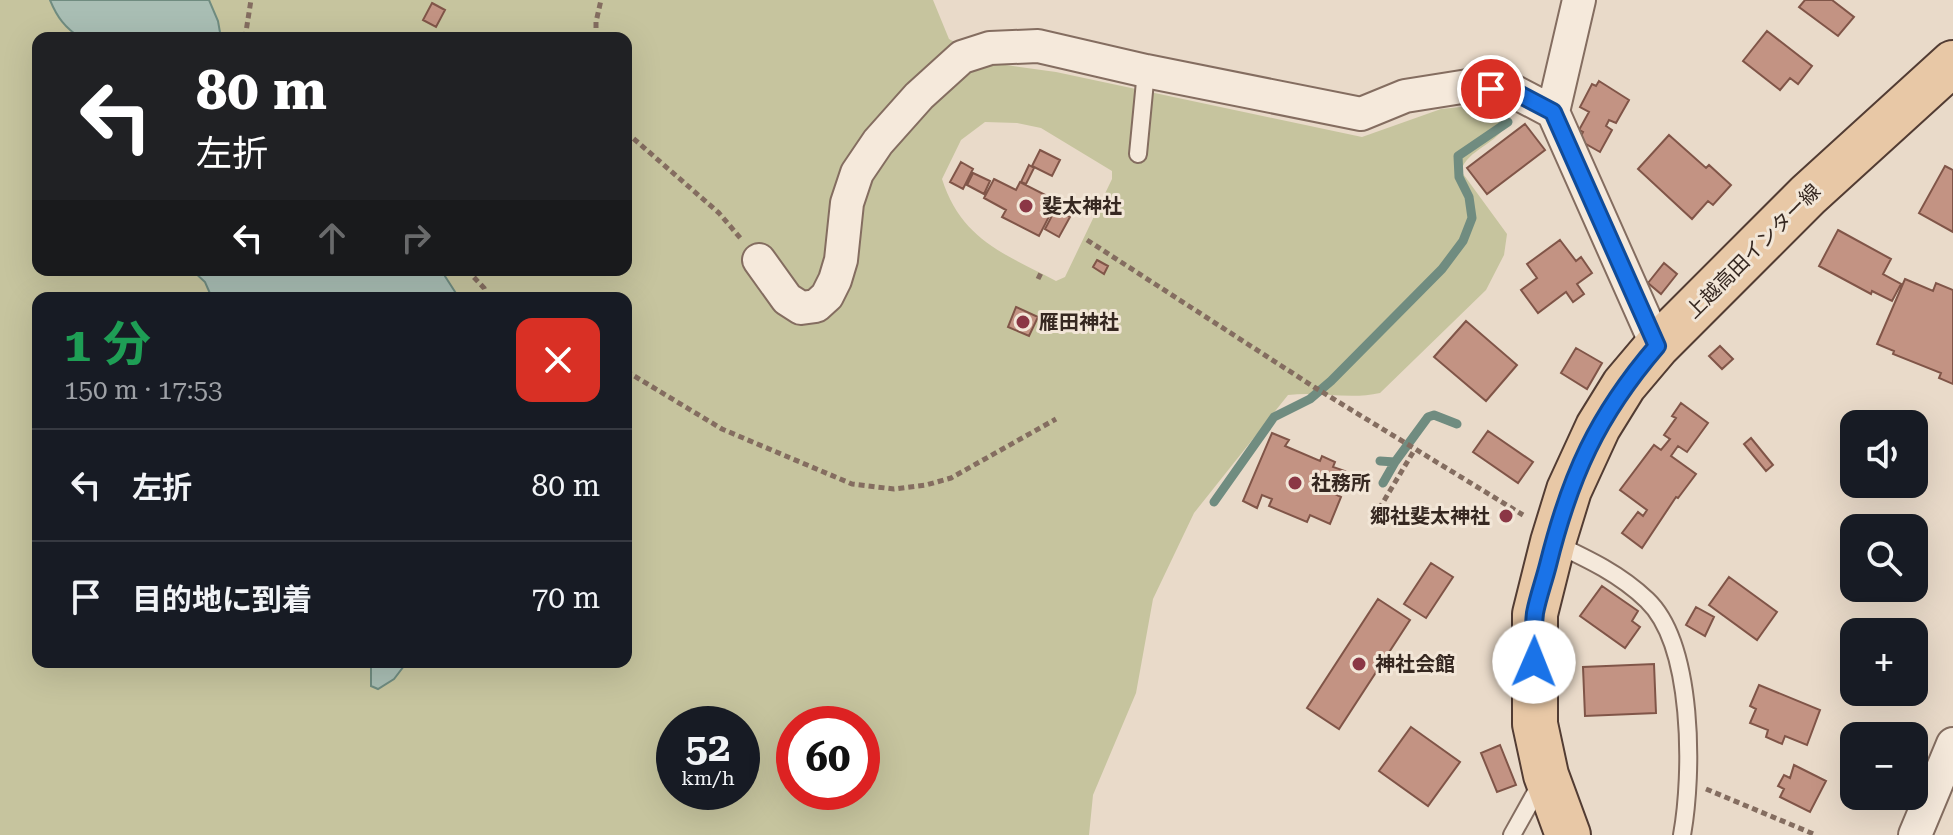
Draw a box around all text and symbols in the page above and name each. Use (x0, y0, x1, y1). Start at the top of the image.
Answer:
pin (1457, 55, 1525, 123)
text: 80 m (196, 57, 327, 123)
icon: left (64, 64, 168, 168)
icon: arrive (1469, 67, 1513, 111)
text: 左折 (196, 133, 268, 175)
street label: 上越高田インター線 (1681, 179, 1825, 323)
place label: 斐太神社 (1042, 194, 1122, 218)
marker: 斐太神社 (1017, 197, 1035, 215)
icon: left (226, 216, 270, 260)
icon: ahead (310, 216, 354, 260)
icon: right (394, 216, 438, 260)
place label: 雁田神社 (1039, 310, 1119, 334)
marker: 雁田神社 (1014, 313, 1032, 331)
text: 1 分 (64, 317, 151, 373)
button: close (516, 318, 600, 402)
text: 150 m · 17:53 (64, 375, 223, 405)
map controls (1840, 410, 1928, 810)
button: sound (1840, 410, 1928, 498)
icon: left (64, 463, 108, 507)
text: 80 m (531, 468, 600, 503)
text: 左折 (132, 470, 192, 505)
place label: 社務所 (1311, 471, 1371, 495)
marker: 社務所 (1286, 474, 1304, 492)
place label: 郷社斐太神社 (1370, 504, 1490, 528)
marker: 郷社斐太神社 (1497, 507, 1515, 525)
button: search (1840, 514, 1928, 602)
icon: arrive (64, 575, 108, 619)
text: 70 m (531, 580, 600, 615)
text: 目的地に到着 (132, 582, 312, 617)
button: + (1840, 618, 1928, 706)
position arrow (1492, 620, 1576, 704)
place label: 神社会館 (1375, 652, 1455, 676)
marker: 神社会館 (1350, 655, 1368, 673)
speed limit sign: 60 (776, 706, 880, 810)
button: − (1840, 722, 1928, 810)
text: 52 (686, 724, 730, 771)
text: km/h (681, 766, 735, 790)

